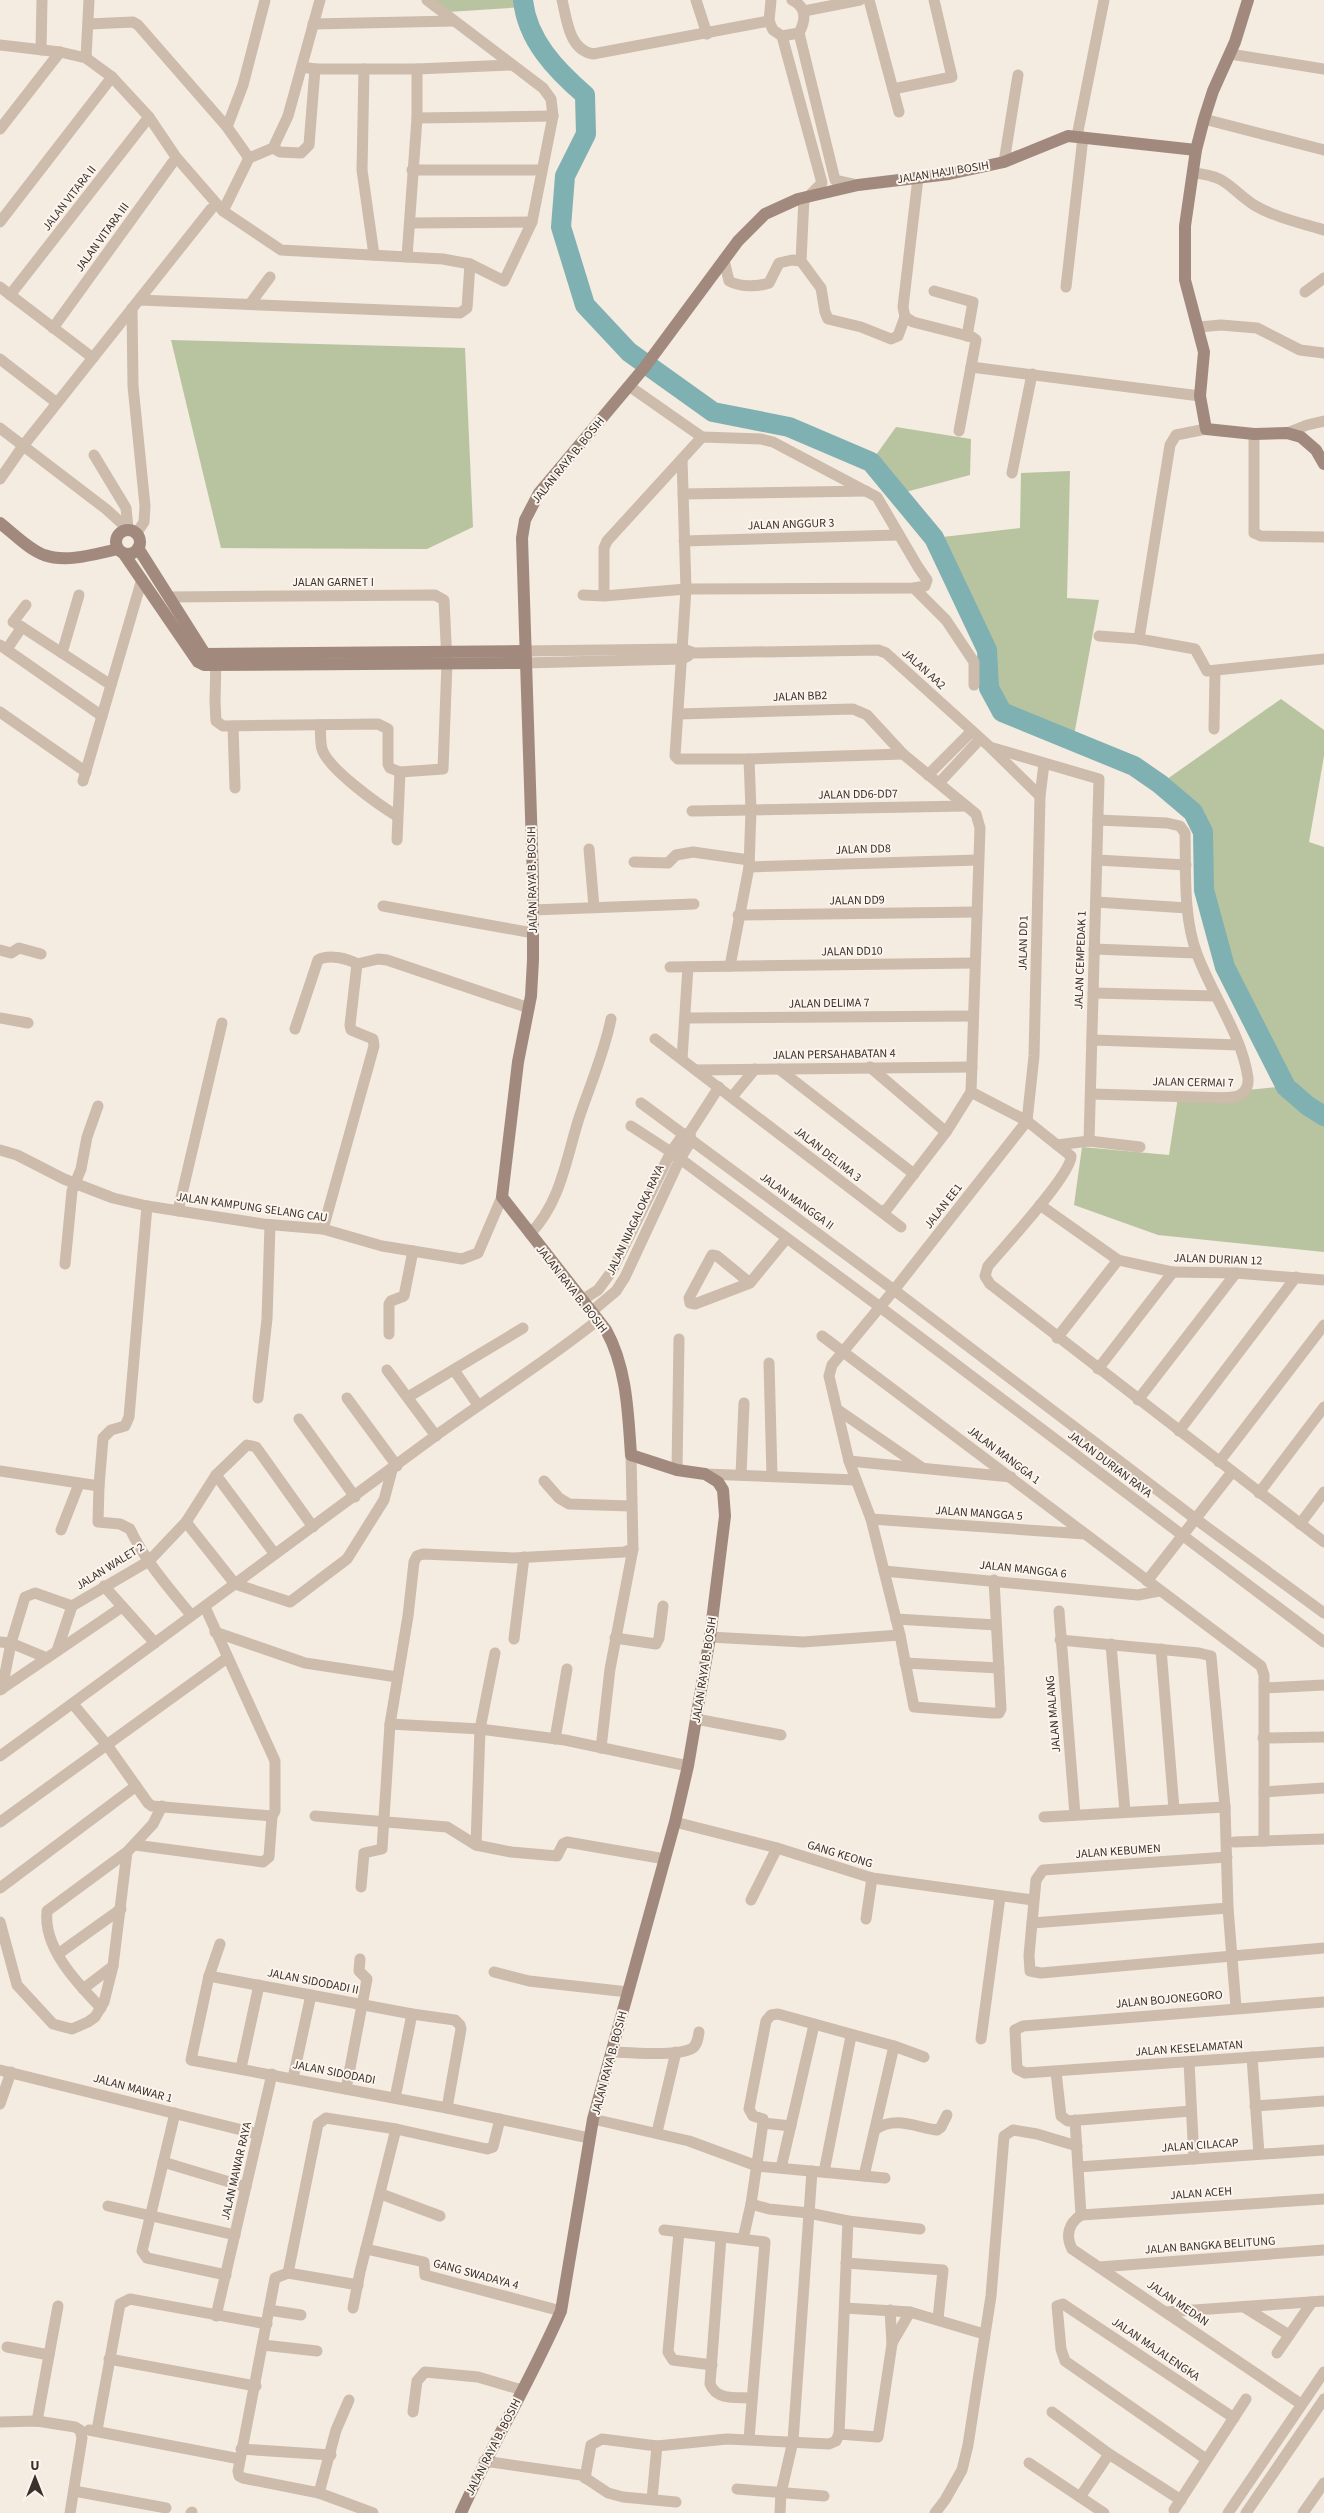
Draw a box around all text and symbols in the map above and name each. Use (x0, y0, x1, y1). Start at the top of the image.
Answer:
street label: JALAN HAJI BOSIH (896, 157, 990, 188)
street label: JALAN VITARA II (38, 162, 100, 235)
street label: JALAN VITARA III (71, 199, 133, 275)
street label: JALAN RAYA B. BOSIH (528, 413, 609, 507)
street label: JALAN ANGGUR 3 (747, 514, 835, 535)
street label: JALAN GARNET I (292, 574, 374, 591)
street label: JALAN AA2 (898, 645, 949, 694)
street label: JALAN BB2 (772, 687, 828, 706)
street label: JALAN DD6-DD7 (818, 785, 898, 804)
street label: JALAN RAYA B. BOSIH (523, 826, 542, 934)
street label: JALAN DD8 (835, 840, 891, 859)
street label: JALAN DD9 (829, 892, 885, 909)
street label: JALAN CEMPEDAK 1 (1070, 910, 1091, 1010)
street label: JALAN DD1 (1015, 915, 1032, 971)
street label: JALAN DD10 (821, 942, 883, 961)
street label: JALAN DELIMA 7 (788, 994, 870, 1013)
street label: JALAN PERSAHABATAN 4 (772, 1045, 896, 1064)
street label: JALAN CERMAI 7 (1152, 1073, 1234, 1092)
street label: JALAN DELIMA 3 (791, 1123, 865, 1186)
street label: JALAN NIAGALOKA RAYA (602, 1162, 669, 1278)
street label: JALAN MANGGA II (756, 1169, 837, 1234)
street label: JALAN EE1 (920, 1180, 967, 1233)
street label: JALAN KAMPUNG SELANG CAU (175, 1188, 329, 1227)
street label: JALAN RAYA B. BOSIH (532, 1242, 611, 1337)
street label: JALAN DURIAN 12 (1173, 1249, 1263, 1270)
street label: JALAN MANGGA 1 (964, 1422, 1044, 1489)
street label: JALAN DURIAN RAYA (1064, 1427, 1156, 1502)
street label: JALAN MANGGA 5 (935, 1502, 1023, 1525)
street label: JALAN WALET 2 (73, 1539, 148, 1594)
street label: JALAN MANGGA 6 (979, 1556, 1067, 1583)
street label: JALAN RAYA B. BOSIH (688, 1616, 721, 1724)
street label: JALAN MALANG (1042, 1675, 1065, 1753)
street label: GANG KEONG (805, 1836, 875, 1873)
street label: JALAN KEBUMEN (1075, 1840, 1161, 1863)
street label: JALAN SIDODADI II (266, 1964, 360, 1999)
street label: JALAN BOJONEGORO (1115, 1986, 1223, 2013)
street label: JALAN RAYA B. BOSIH (587, 2009, 632, 2117)
street label: JALAN KESELAMATAN (1135, 2036, 1244, 2061)
street label: JALAN SIDODADI (291, 2056, 377, 2089)
street label: JALAN MAWAR 1 (91, 2070, 174, 2107)
street label: JALAN MAWAR RAYA (217, 2120, 256, 2222)
street label: JALAN CILACAP (1161, 2134, 1239, 2157)
street label: JALAN ACEH (1169, 2183, 1233, 2204)
street label: JALAN BANGKA BELITUNG (1144, 2232, 1276, 2259)
street label: GANG SWADAYA 4 (431, 2255, 521, 2294)
street label: JALAN MEDAN (1143, 2276, 1212, 2330)
street label: JALAN MAJALENGKA (1108, 2314, 1204, 2386)
street label: JALAN RAYA B. BOSIH (462, 2396, 525, 2499)
north arrow (10, 2453, 60, 2503)
text: U (30, 2456, 40, 2476)

